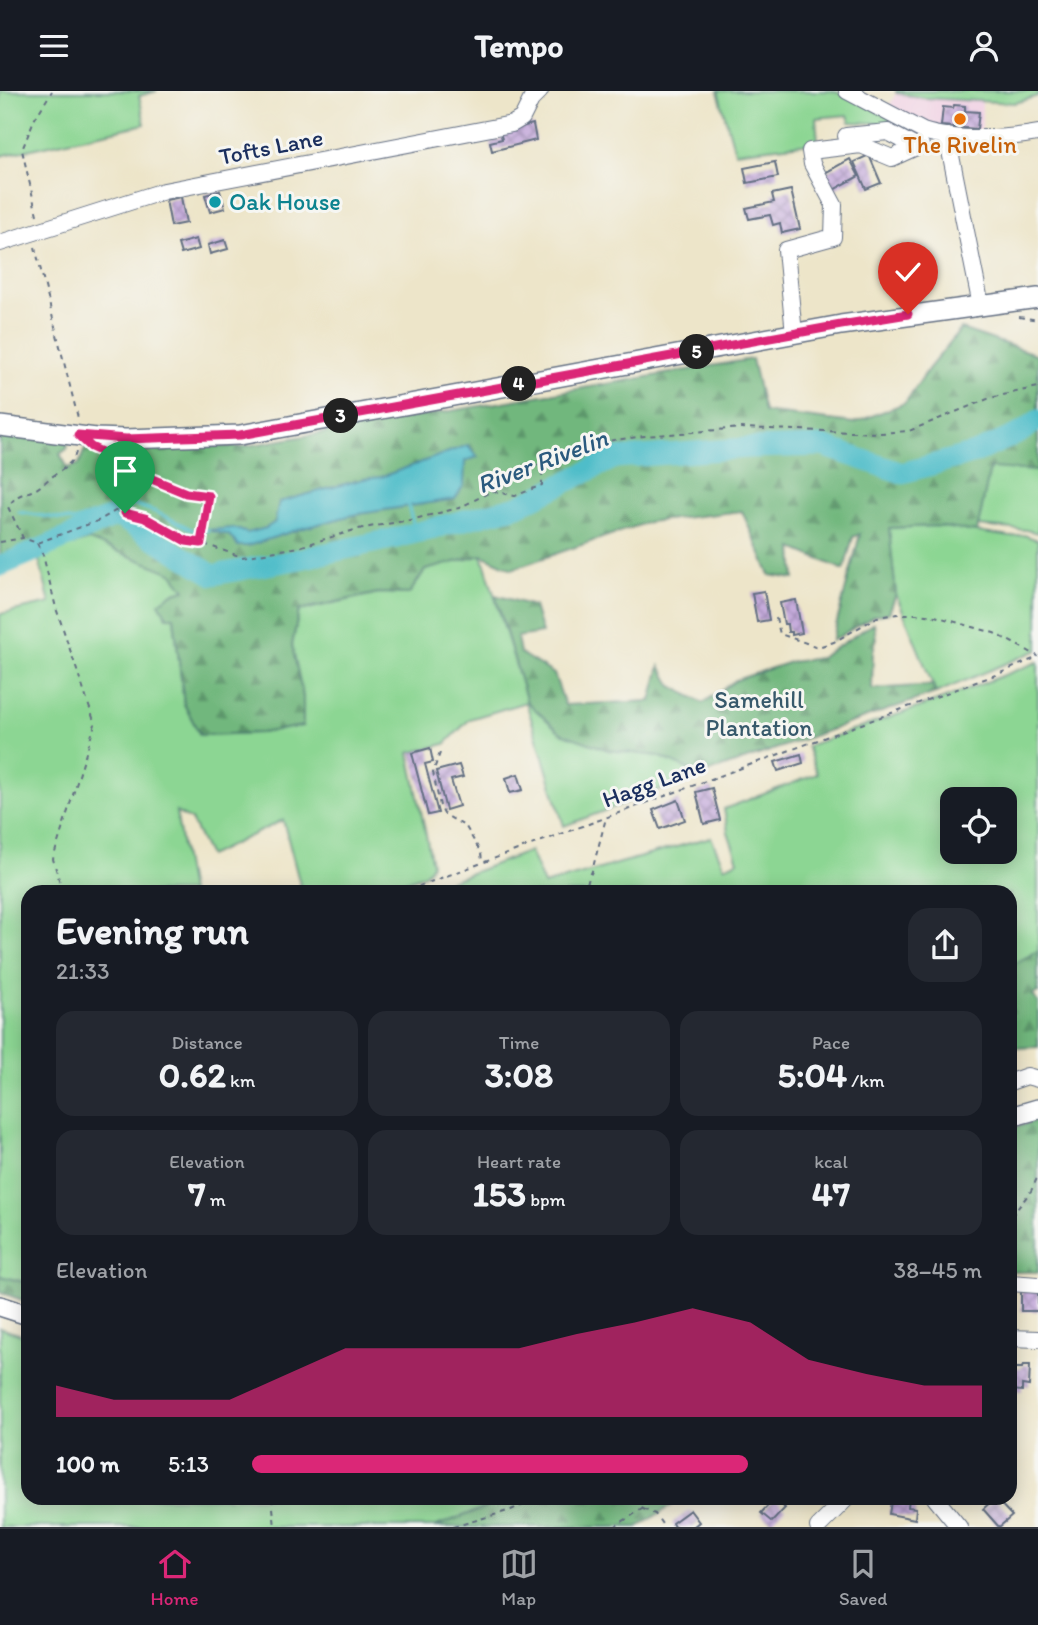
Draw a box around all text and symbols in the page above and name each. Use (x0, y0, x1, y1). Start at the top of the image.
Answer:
icon: menu (35, 27, 73, 65)
text: Tempo (475, 27, 564, 65)
icon: person (965, 27, 1003, 65)
marker: The Rivelin (952, 111, 968, 127)
street label: Tofts Lane (216, 122, 325, 171)
place label: The Rivelin (903, 130, 1017, 159)
place label: Oak House (229, 187, 341, 216)
marker: Oak House (207, 194, 223, 210)
pin (878, 242, 938, 314)
icon: check (889, 253, 927, 291)
pin: 5 (680, 335, 714, 369)
text: 5 (692, 340, 701, 363)
pin: 4 (502, 367, 536, 401)
text: 4 (513, 372, 524, 395)
pin: 3 (324, 399, 358, 433)
text: 3 (335, 404, 346, 427)
water label: River Rivelin (472, 421, 612, 501)
pin (95, 441, 155, 513)
icon: arrive (106, 452, 144, 490)
park label: Samehill Plantation (706, 685, 813, 742)
street label: Hagg Lane (598, 749, 710, 814)
map controls (940, 787, 1017, 864)
button: locate (940, 787, 1017, 864)
text: Evening run (56, 908, 249, 954)
button: share (908, 908, 982, 982)
text: 21:33 (56, 957, 109, 985)
text: Distance (171, 1031, 243, 1054)
text: Time (499, 1031, 539, 1054)
text: Pace (812, 1031, 850, 1054)
text: 0.62 (159, 1054, 226, 1096)
text: 3:08 (485, 1054, 553, 1096)
text: 5:04 (778, 1054, 847, 1096)
text: km (226, 1069, 255, 1092)
text: /km (847, 1069, 884, 1092)
text: Elevation (169, 1150, 245, 1173)
text: Heart rate (477, 1150, 561, 1173)
text: kcal (814, 1150, 848, 1173)
text: 7 (188, 1173, 206, 1215)
text: 153 (472, 1173, 526, 1215)
text: 47 (812, 1173, 850, 1215)
text: m (206, 1188, 226, 1211)
text: bpm (526, 1188, 566, 1211)
text: Elevation (56, 1256, 147, 1284)
text: 38–45 m (894, 1256, 982, 1284)
text: 100 m (56, 1450, 120, 1478)
text: 5:13 (168, 1450, 209, 1478)
tab: Home (151, 1545, 198, 1610)
tab: Map (500, 1545, 538, 1610)
tab: Saved (839, 1545, 887, 1610)

